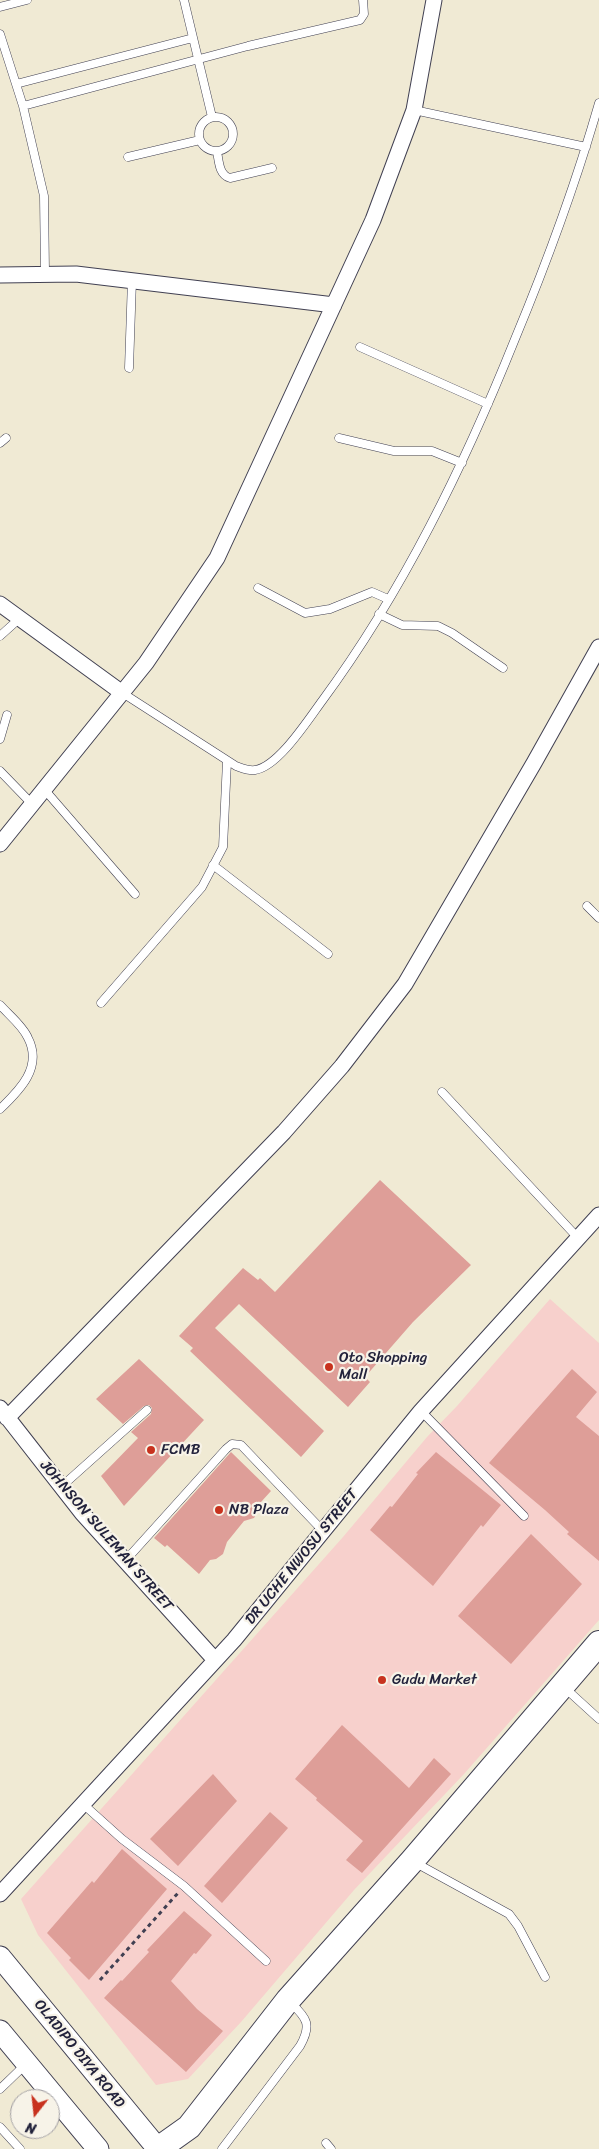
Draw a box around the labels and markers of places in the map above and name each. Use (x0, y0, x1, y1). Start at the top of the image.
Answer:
place label: Oto Shopping Mall (339, 1349, 427, 1384)
marker: Oto Shopping Mall (323, 1361, 335, 1373)
place label: FCMB (161, 1441, 200, 1459)
marker: FCMB (145, 1444, 157, 1456)
place label: NB Plaza (229, 1501, 288, 1519)
marker: NB Plaza (213, 1504, 225, 1516)
place label: Gudu Market (392, 1671, 477, 1689)
marker: Gudu Market (376, 1674, 388, 1686)

